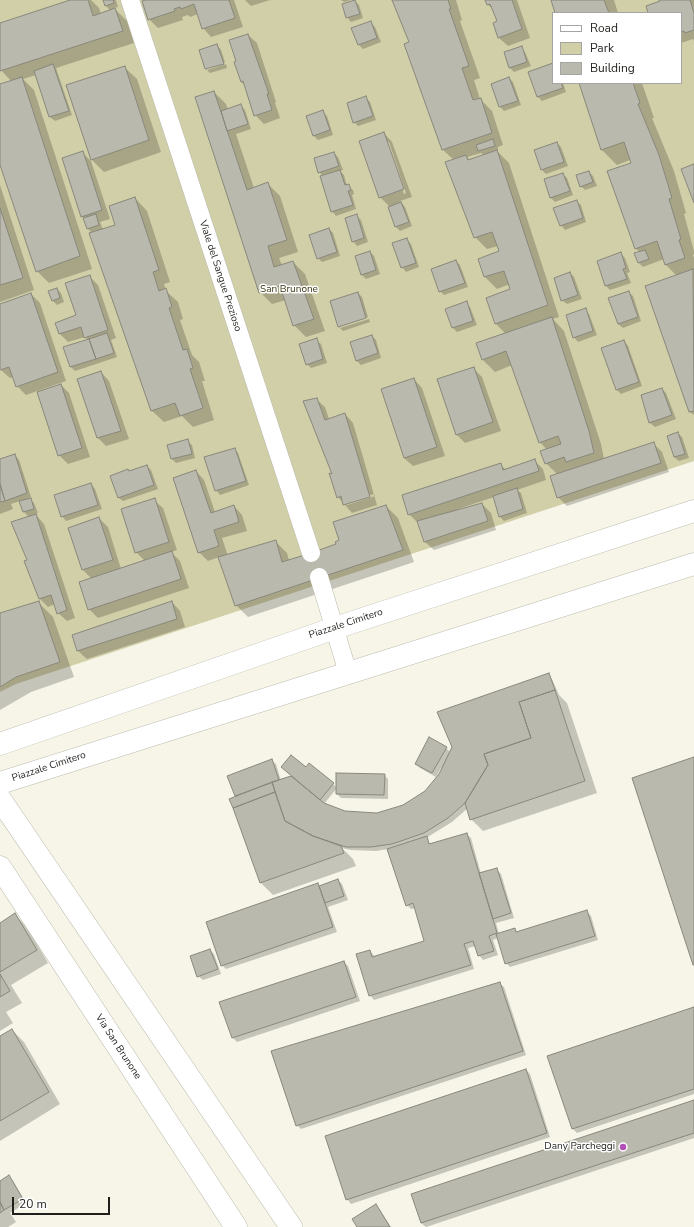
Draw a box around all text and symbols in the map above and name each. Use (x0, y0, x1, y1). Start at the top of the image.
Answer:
legend (552, 12, 682, 84)
text: Road (590, 20, 618, 36)
text: Park (590, 40, 614, 56)
text: Building (590, 60, 635, 76)
street label: Viale del Sangue Prezioso (196, 219, 244, 333)
park label: San Brunone (260, 284, 318, 296)
street label: Piazzale Cimitero (308, 606, 384, 642)
street label: Piazzale Cimitero (11, 749, 87, 785)
street label: Via San Brunone (93, 1012, 143, 1082)
place label: Dany Parcheggi (544, 1141, 615, 1153)
marker: Dany Parcheggi (618, 1142, 628, 1152)
scale bar (14, 1189, 112, 1215)
text: 20 m (19, 1196, 47, 1212)

